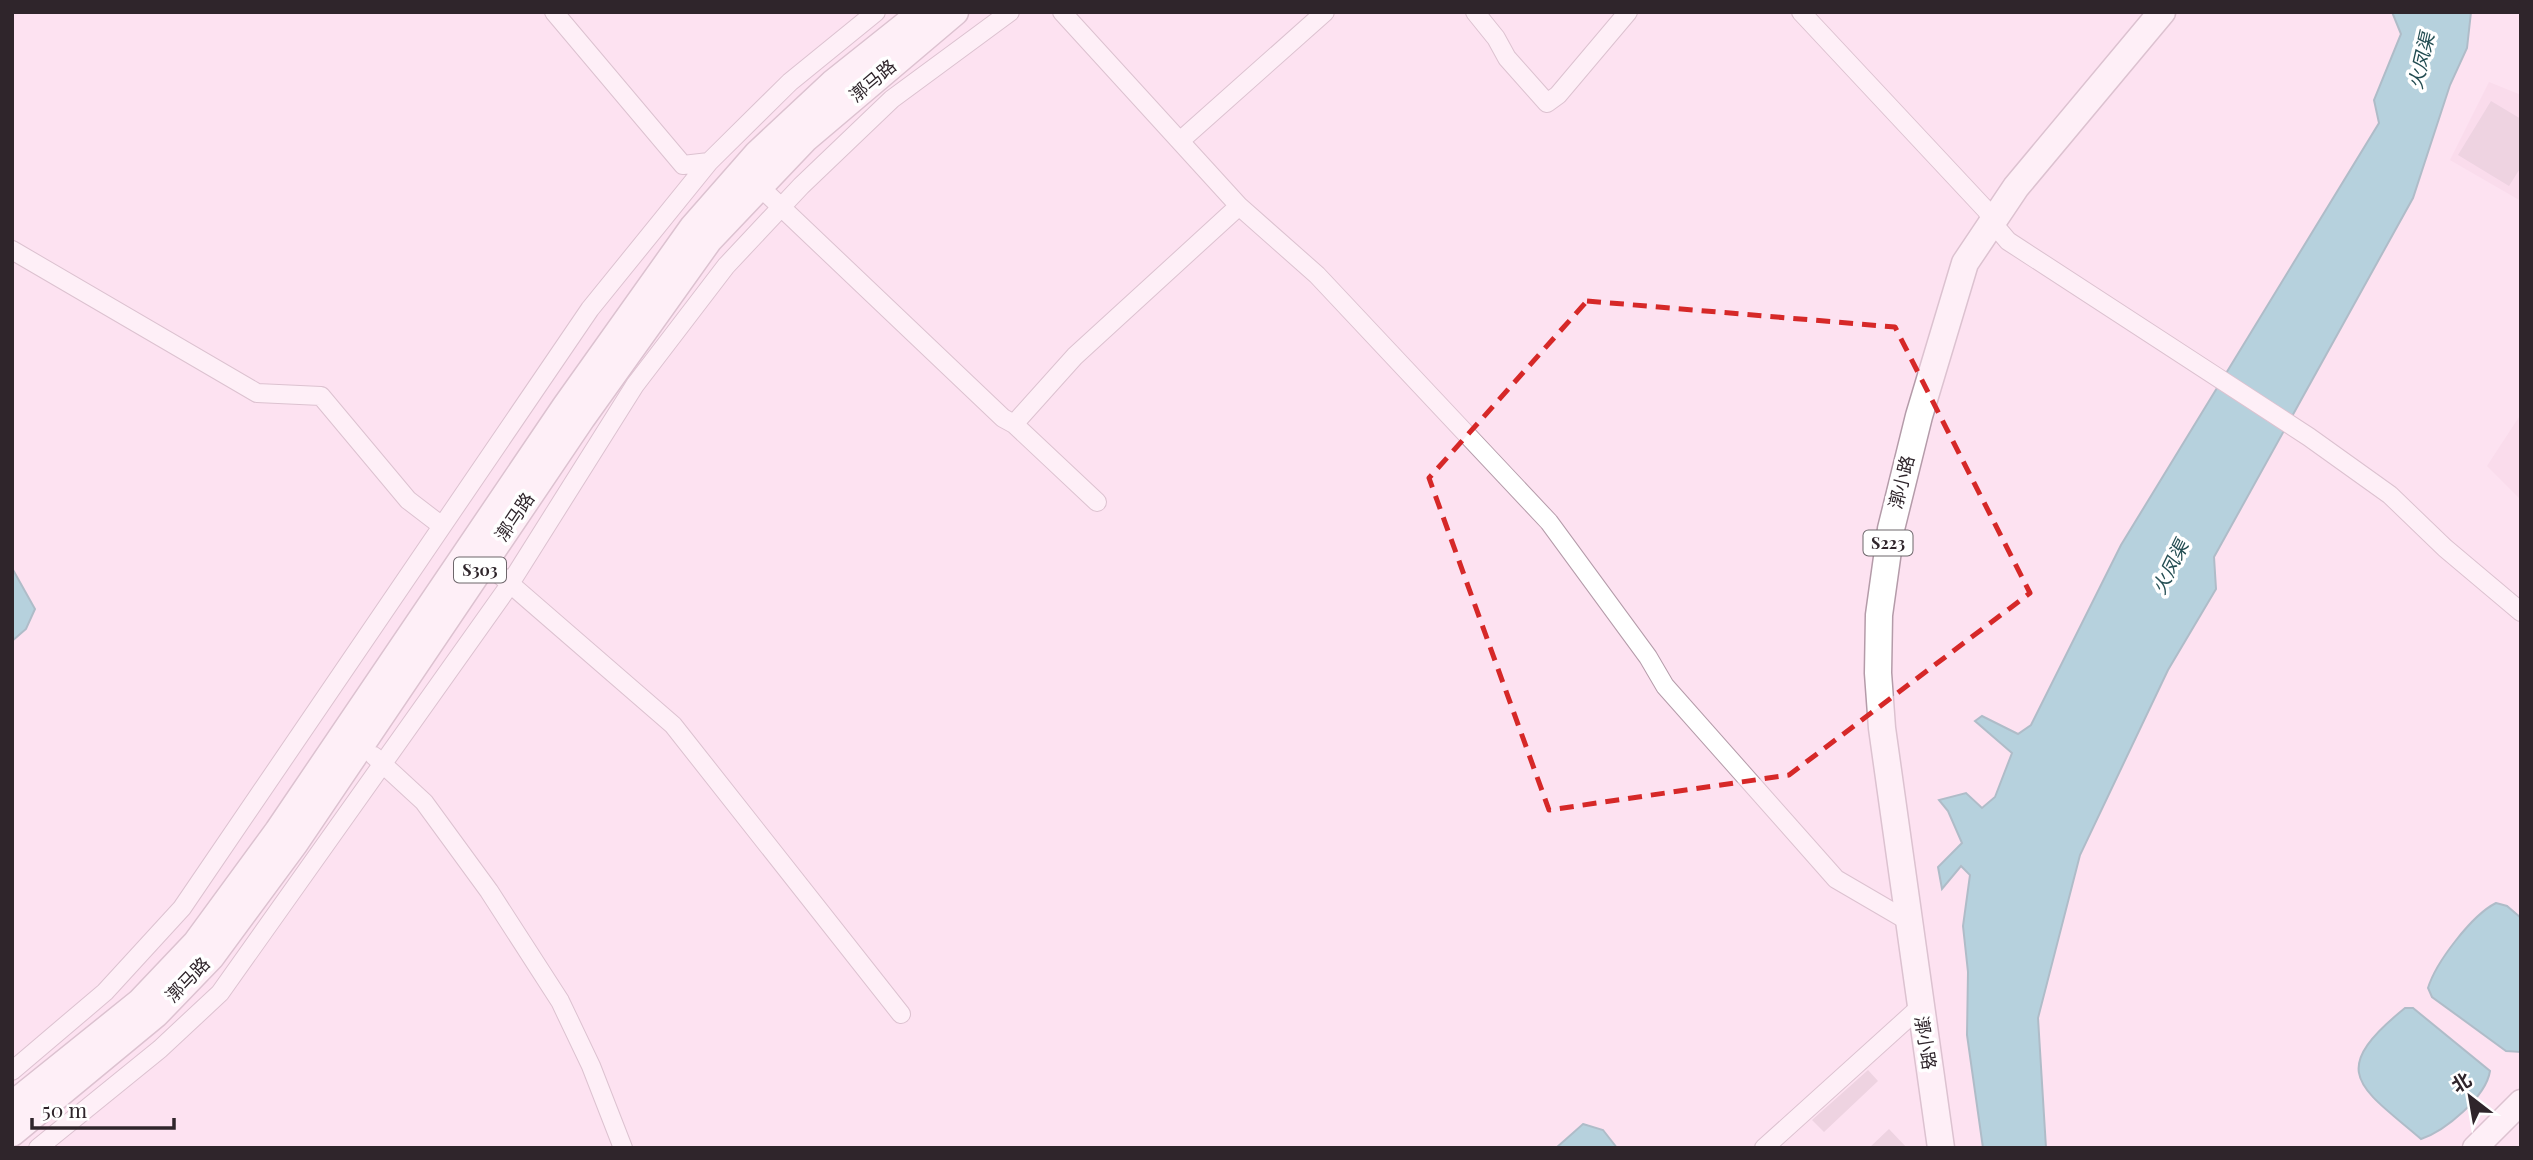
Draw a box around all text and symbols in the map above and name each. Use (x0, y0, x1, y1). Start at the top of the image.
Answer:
water label: 火凤渠 (2401, 27, 2440, 91)
street label: 漷马路 (844, 54, 901, 107)
street label: 漷小路 (1883, 453, 1919, 511)
street label: 漷马路 (489, 487, 539, 546)
road number: S223 (1864, 530, 1912, 556)
water label: 火凤渠 (2145, 533, 2195, 598)
road number: S303 (454, 558, 506, 582)
street label: 漷马路 (160, 952, 215, 1007)
street label: 漷小路 (1910, 1014, 1942, 1071)
north arrow (2435, 1062, 2505, 1132)
text: 北 (2446, 1066, 2476, 1098)
scale bar (32, 1086, 173, 1130)
text: 50 m (42, 1095, 88, 1123)

